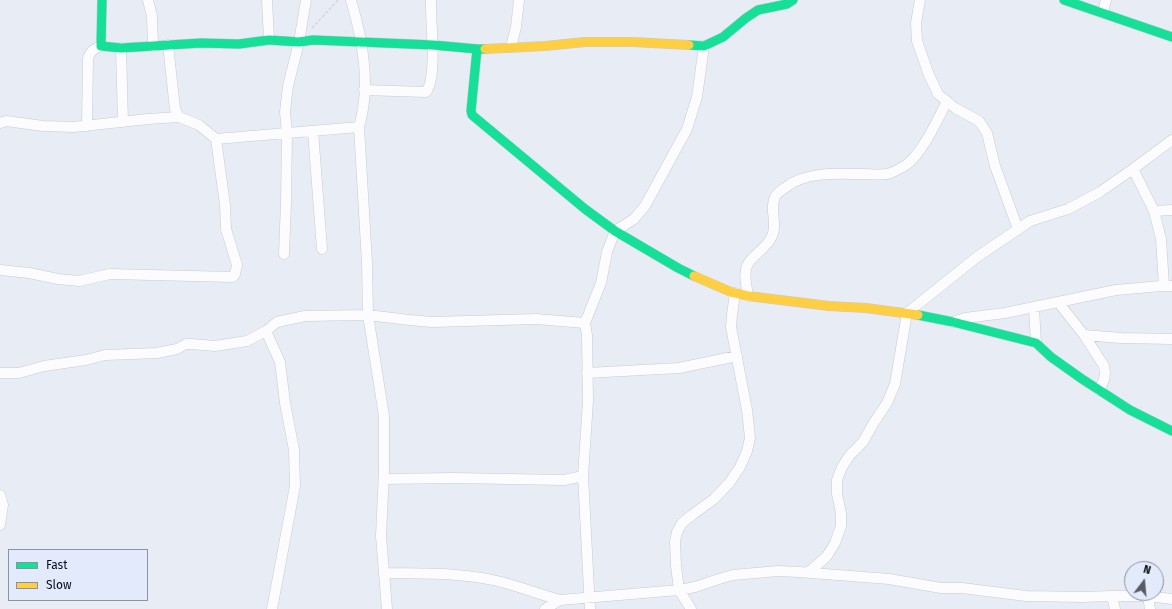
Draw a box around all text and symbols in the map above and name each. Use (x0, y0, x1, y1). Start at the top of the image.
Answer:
legend (8, 549, 148, 601)
text: Fast (46, 558, 68, 572)
north arrow (1124, 561, 1164, 601)
text: N (1142, 563, 1152, 577)
text: Slow (46, 578, 72, 592)

